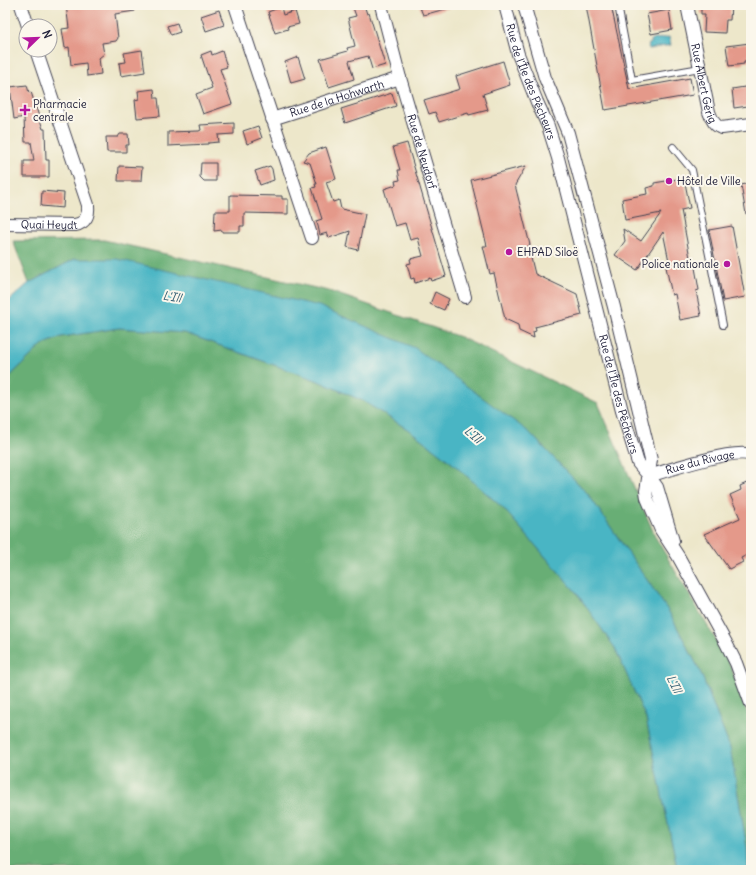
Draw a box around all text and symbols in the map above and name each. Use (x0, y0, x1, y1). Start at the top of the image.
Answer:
north arrow (18, 18, 58, 58)
street label: Rue de l'Île des Pêcheurs (503, 22, 559, 141)
text: N (39, 28, 55, 40)
street label: Rue Albert Gérig (688, 42, 720, 126)
street label: Rue de la Hohwarth (288, 77, 386, 120)
place label: Pharmacie centrale (33, 97, 87, 124)
marker: Pharmacie centrale (20, 105, 30, 115)
street label: Rue de Neudorf (404, 112, 440, 191)
place label: Hôtel de Ville (677, 174, 741, 188)
marker: Hôtel de Ville (664, 176, 674, 186)
street label: Quai Heydt (21, 217, 79, 232)
place label: EHPAD Siloë (517, 245, 578, 259)
marker: EHPAD Siloë (504, 247, 514, 257)
place label: Police nationale (642, 257, 719, 271)
marker: Police nationale (722, 259, 732, 269)
water label: L'Ill (162, 288, 185, 306)
street label: Rue de l'Île des Pêcheurs (596, 333, 642, 456)
water label: L'Ill (461, 423, 487, 448)
street label: Rue du Rivage (664, 447, 735, 477)
water label: L'Ill (664, 672, 686, 697)

